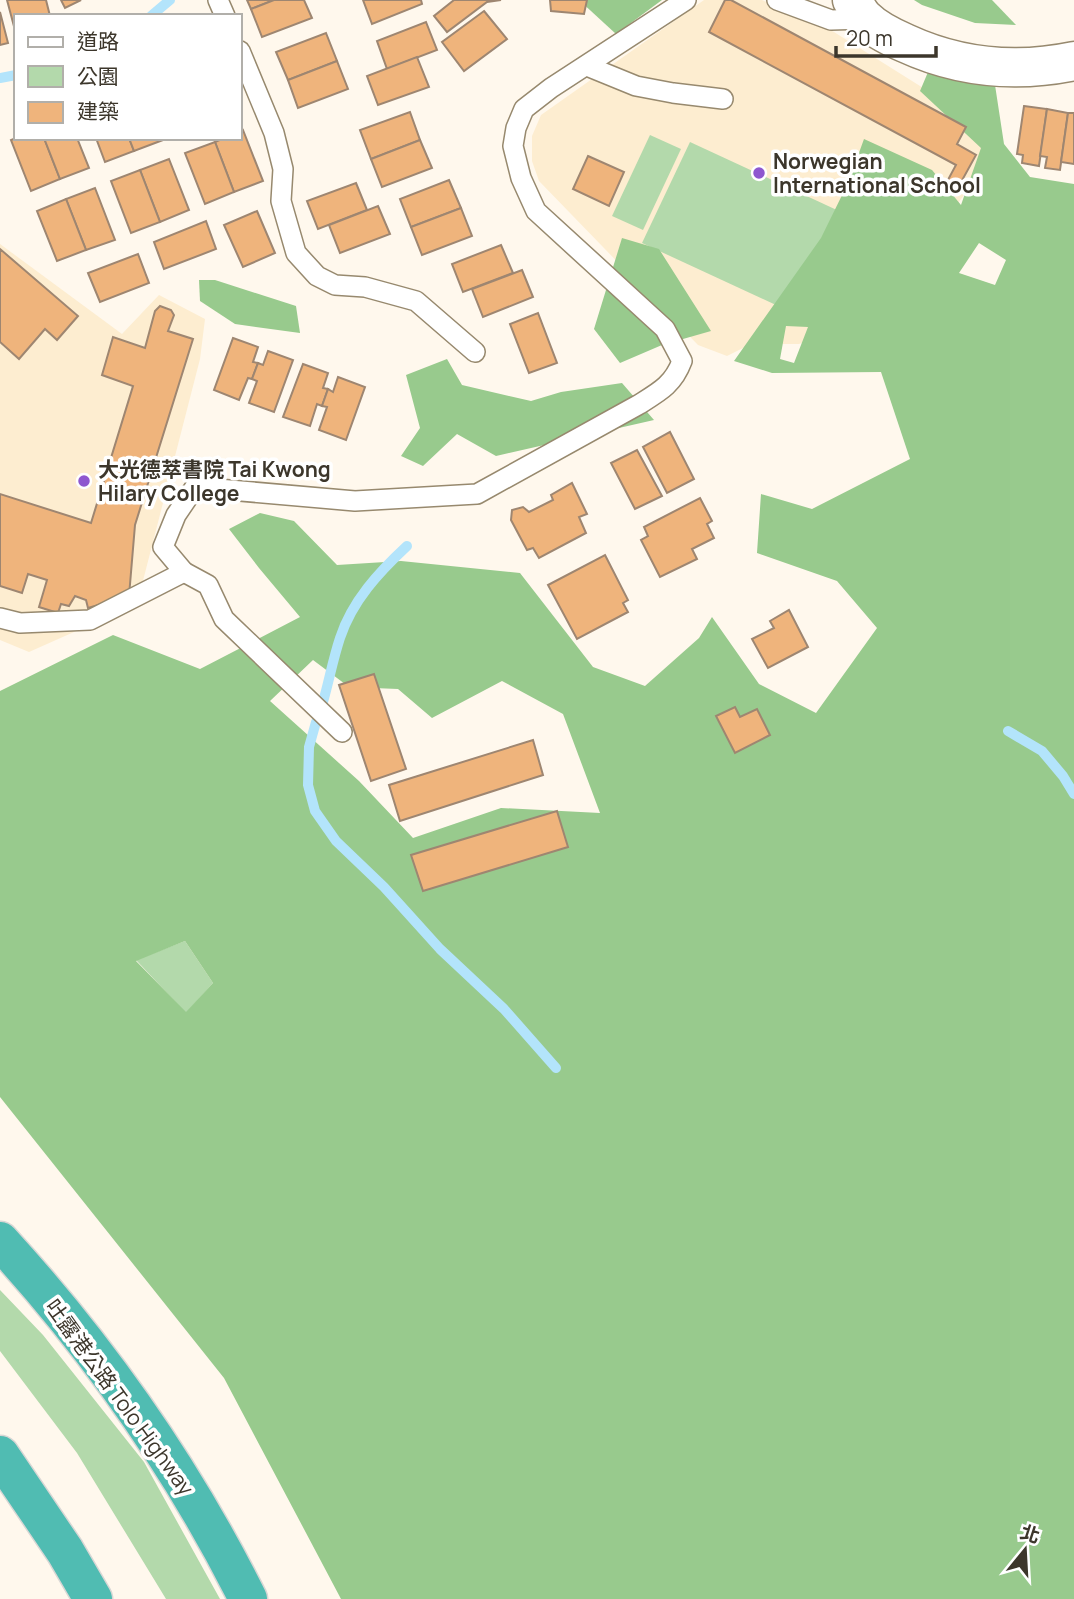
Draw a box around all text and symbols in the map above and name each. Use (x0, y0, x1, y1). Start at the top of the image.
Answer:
legend (14, 14, 242, 140)
scale bar (836, 14, 936, 58)
text: 20 m (846, 24, 893, 52)
text: 道路 (77, 27, 119, 55)
text: 公園 (77, 62, 119, 90)
text: 建築 (77, 97, 119, 125)
place label: Norwegian International School (773, 147, 981, 199)
marker: Norwegian International School (751, 165, 767, 181)
place label: 大光德萃書院 Tai Kwong Hilary College (98, 455, 331, 507)
marker: 大光德萃書院 Tai Kwong Hilary College (76, 473, 92, 489)
street label: 吐露港公路 Tolo Highway (39, 1293, 201, 1501)
north arrow (990, 1515, 1060, 1585)
text: 北 (1017, 1519, 1043, 1549)

